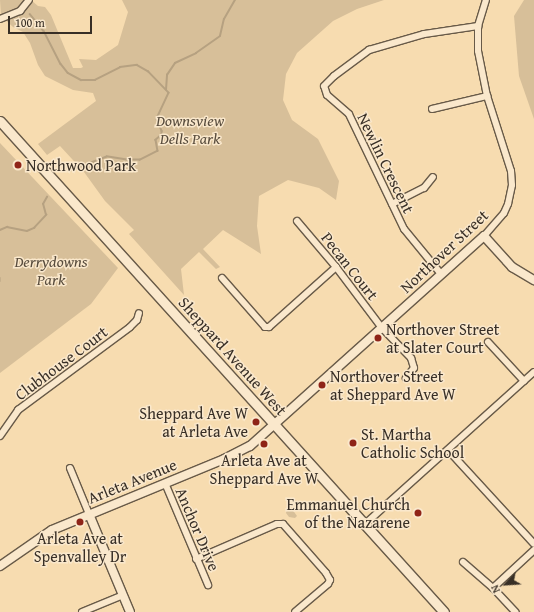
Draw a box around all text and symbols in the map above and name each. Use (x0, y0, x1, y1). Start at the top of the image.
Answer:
scale bar (10, 8, 94, 34)
text: 100 m (15, 14, 45, 31)
park label: Downsview Dells Park (156, 110, 224, 148)
street label: Newlin Crescent (353, 110, 419, 216)
place label: Northwood Park (26, 155, 136, 175)
marker: Northwood Park (13, 160, 23, 170)
street label: Northover Street (396, 205, 492, 297)
street label: Pecan Court (317, 228, 383, 304)
park label: Derrydowns Park (14, 251, 88, 289)
street label: Sheppard Avenue West (175, 293, 291, 419)
place label: Northover Street at Slater Court (386, 319, 499, 357)
street label: Clubhouse Court (11, 322, 111, 404)
marker: Northover Street at Slater Court (373, 333, 383, 343)
place label: Northover Street at Sheppard Ave W (330, 366, 456, 404)
marker: Northover Street at Sheppard Ave W (317, 380, 327, 390)
place label: Sheppard Ave W at Arleta Ave (139, 403, 248, 441)
marker: Sheppard Ave W at Arleta Ave (251, 417, 261, 427)
place label: St. Martha Catholic School (361, 424, 464, 462)
marker: St. Martha Catholic School (348, 438, 358, 448)
marker: Arleta Ave at Sheppard Ave W (259, 439, 269, 449)
place label: Arleta Ave at Sheppard Ave W (210, 450, 318, 488)
street label: Arleta Avenue (85, 454, 179, 508)
street label: Anchor Drive (172, 484, 224, 574)
place label: Emmanuel Church of the Nazarene (287, 494, 410, 532)
marker: Emmanuel Church of the Nazarene (413, 508, 423, 518)
marker: Arleta Ave at Spenvalley Dr (75, 517, 85, 527)
place label: Arleta Ave at Spenvalley Dr (34, 528, 126, 566)
north arrow (486, 564, 526, 604)
text: N (486, 582, 504, 596)

